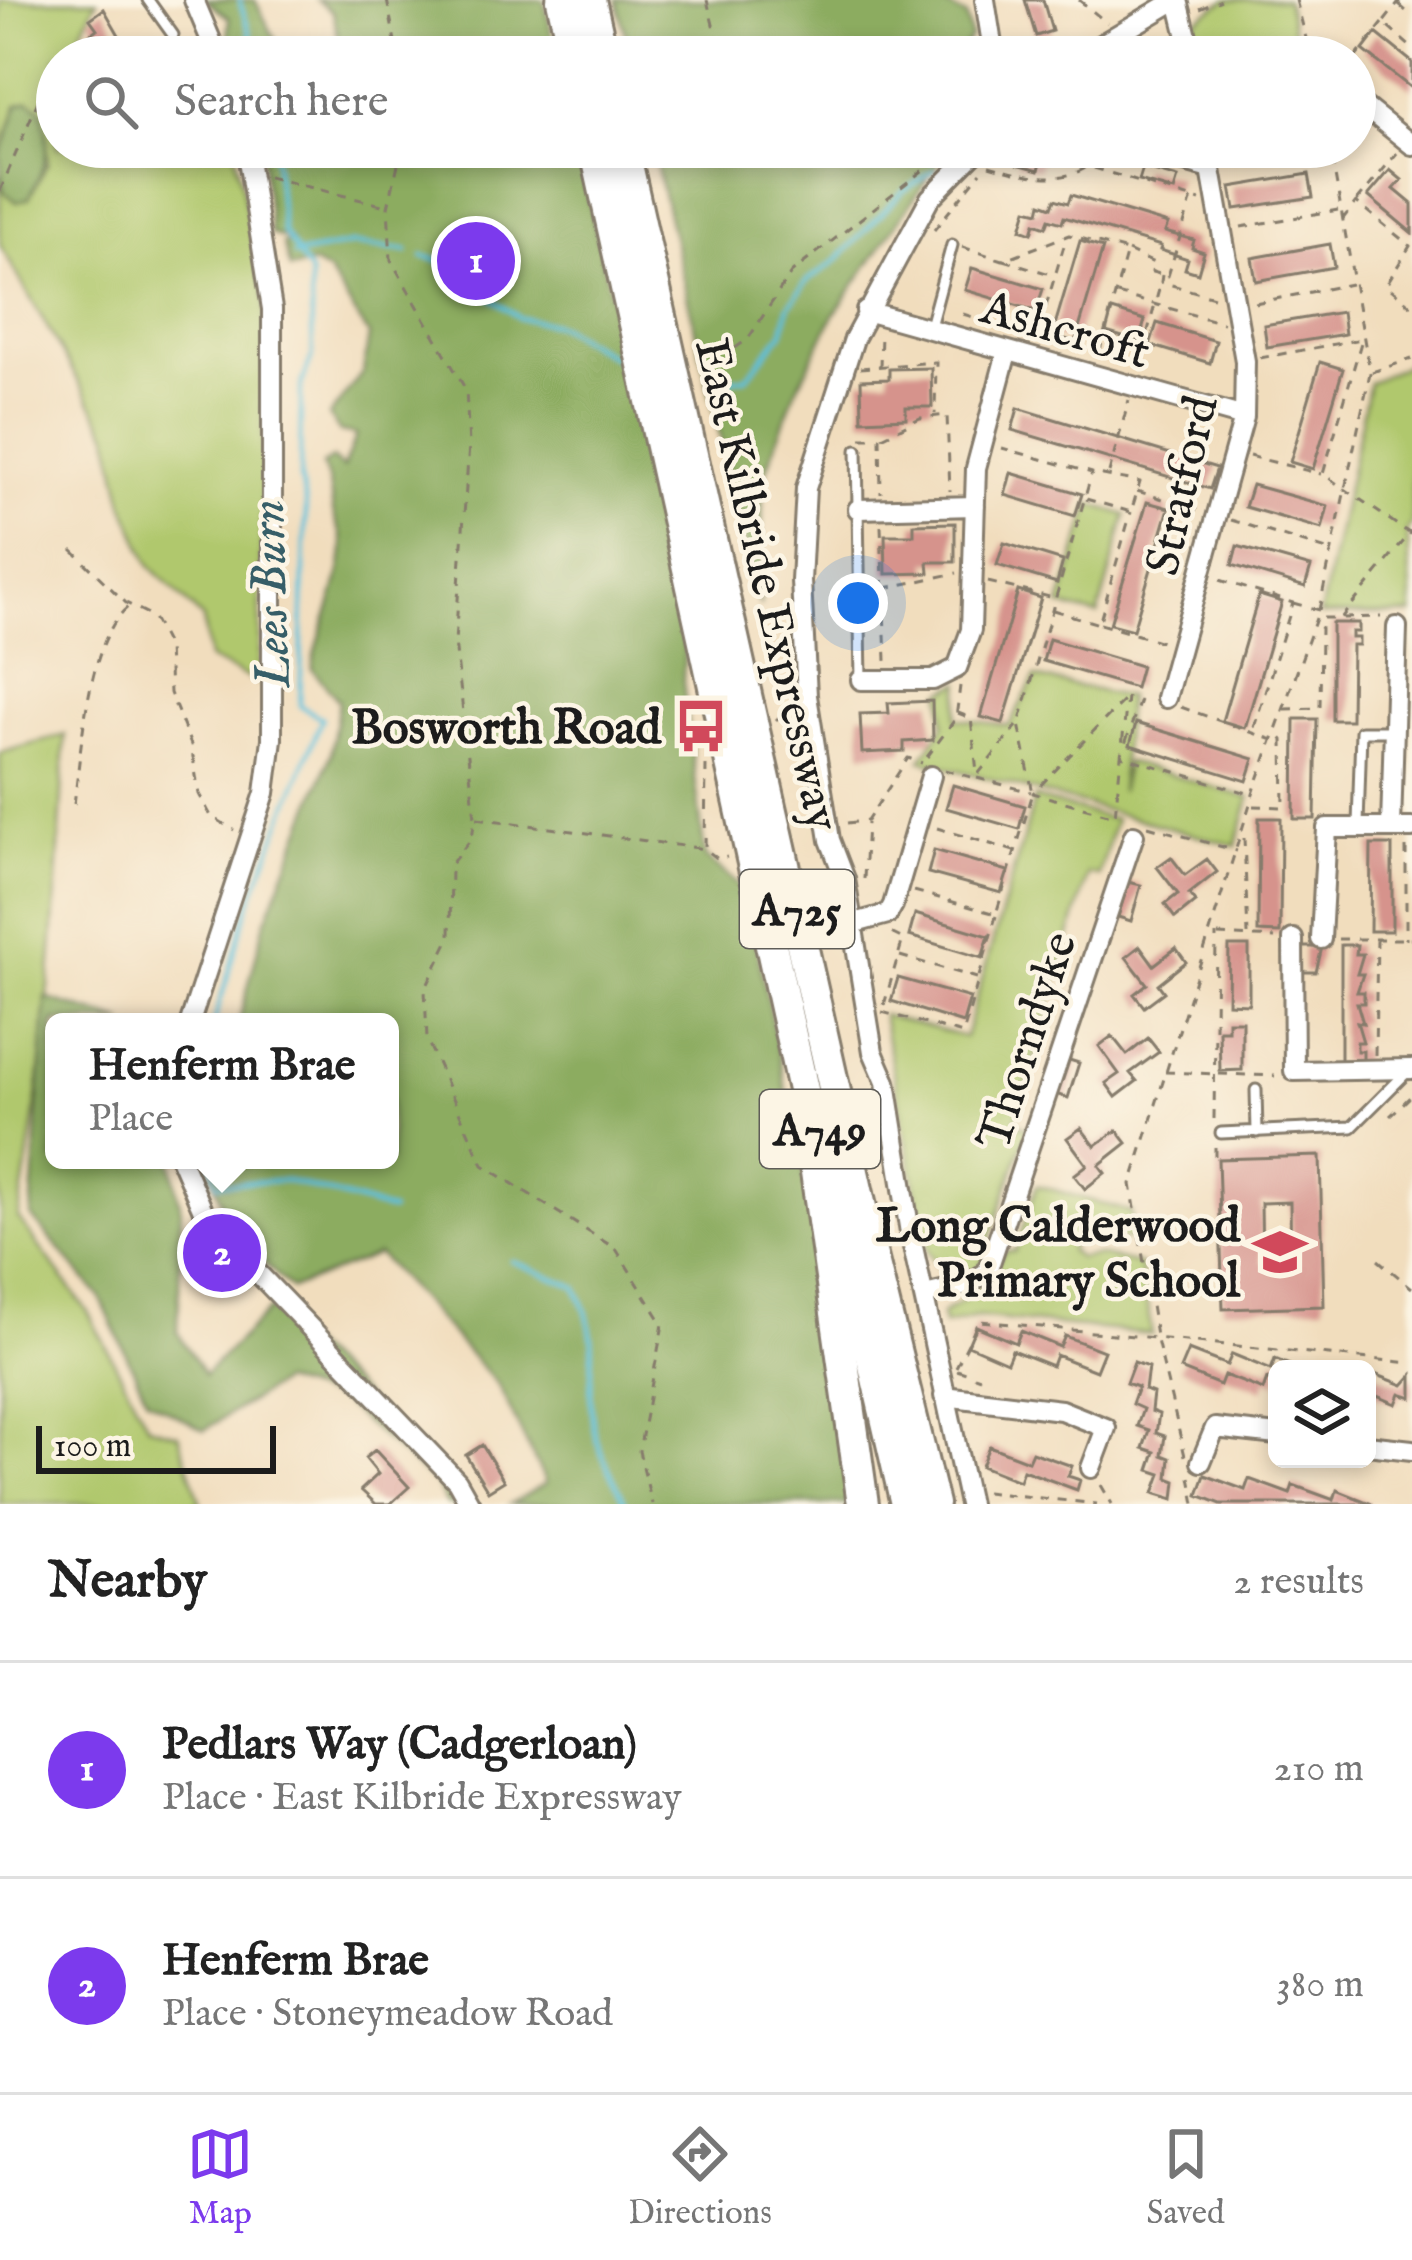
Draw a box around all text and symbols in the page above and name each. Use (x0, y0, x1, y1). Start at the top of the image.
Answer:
search box (36, 36, 1376, 168)
icon: search (78, 69, 144, 135)
text: Search here (174, 74, 388, 131)
pin: 1 (437, 216, 515, 306)
street label: Ashcroft (973, 279, 1156, 384)
street label: East Kilbride Expressway (679, 333, 851, 837)
street label: Stratford (1134, 390, 1234, 581)
water label: Lees Burn (237, 498, 308, 690)
your location (828, 573, 888, 633)
bus stop icon: Bosworth Road (672, 697, 730, 755)
place label: Bosworth Road (351, 700, 662, 760)
road number: A725 (740, 870, 854, 948)
street label: Thorndyke (965, 925, 1092, 1158)
popup (45, 1013, 399, 1169)
text: Henferm Brae (89, 1038, 356, 1095)
road number: A749 (760, 1090, 880, 1168)
text: Place (89, 1095, 173, 1144)
place label: Long Calderwood Primary School (876, 1198, 1241, 1313)
pin: 2 (183, 1208, 261, 1298)
school or university icon: Long Calderwood Primary School (1251, 1223, 1309, 1281)
map controls (1268, 1360, 1376, 1468)
button: layers (1268, 1360, 1376, 1468)
scale bar (36, 1420, 276, 1473)
text: 100 m (54, 1426, 131, 1468)
text: Nearby (48, 1550, 207, 1615)
text: 2 results (1233, 1558, 1364, 1607)
text: Pedlars Way (Cadgerloan) (162, 1717, 637, 1774)
text: 1 (80, 1745, 94, 1794)
text: 210 m (1274, 1745, 1364, 1794)
text: Place · East Kilbride Expressway (162, 1774, 682, 1823)
text: Henferm Brae (162, 1933, 429, 1990)
text: 2 (78, 1961, 96, 2010)
text: 380 m (1276, 1961, 1364, 2010)
text: Place · Stoneymeadow Road (162, 1990, 613, 2039)
tab: Map (187, 2121, 253, 2235)
tab: Directions (628, 2121, 772, 2235)
tab: Saved (1147, 2121, 1225, 2235)

